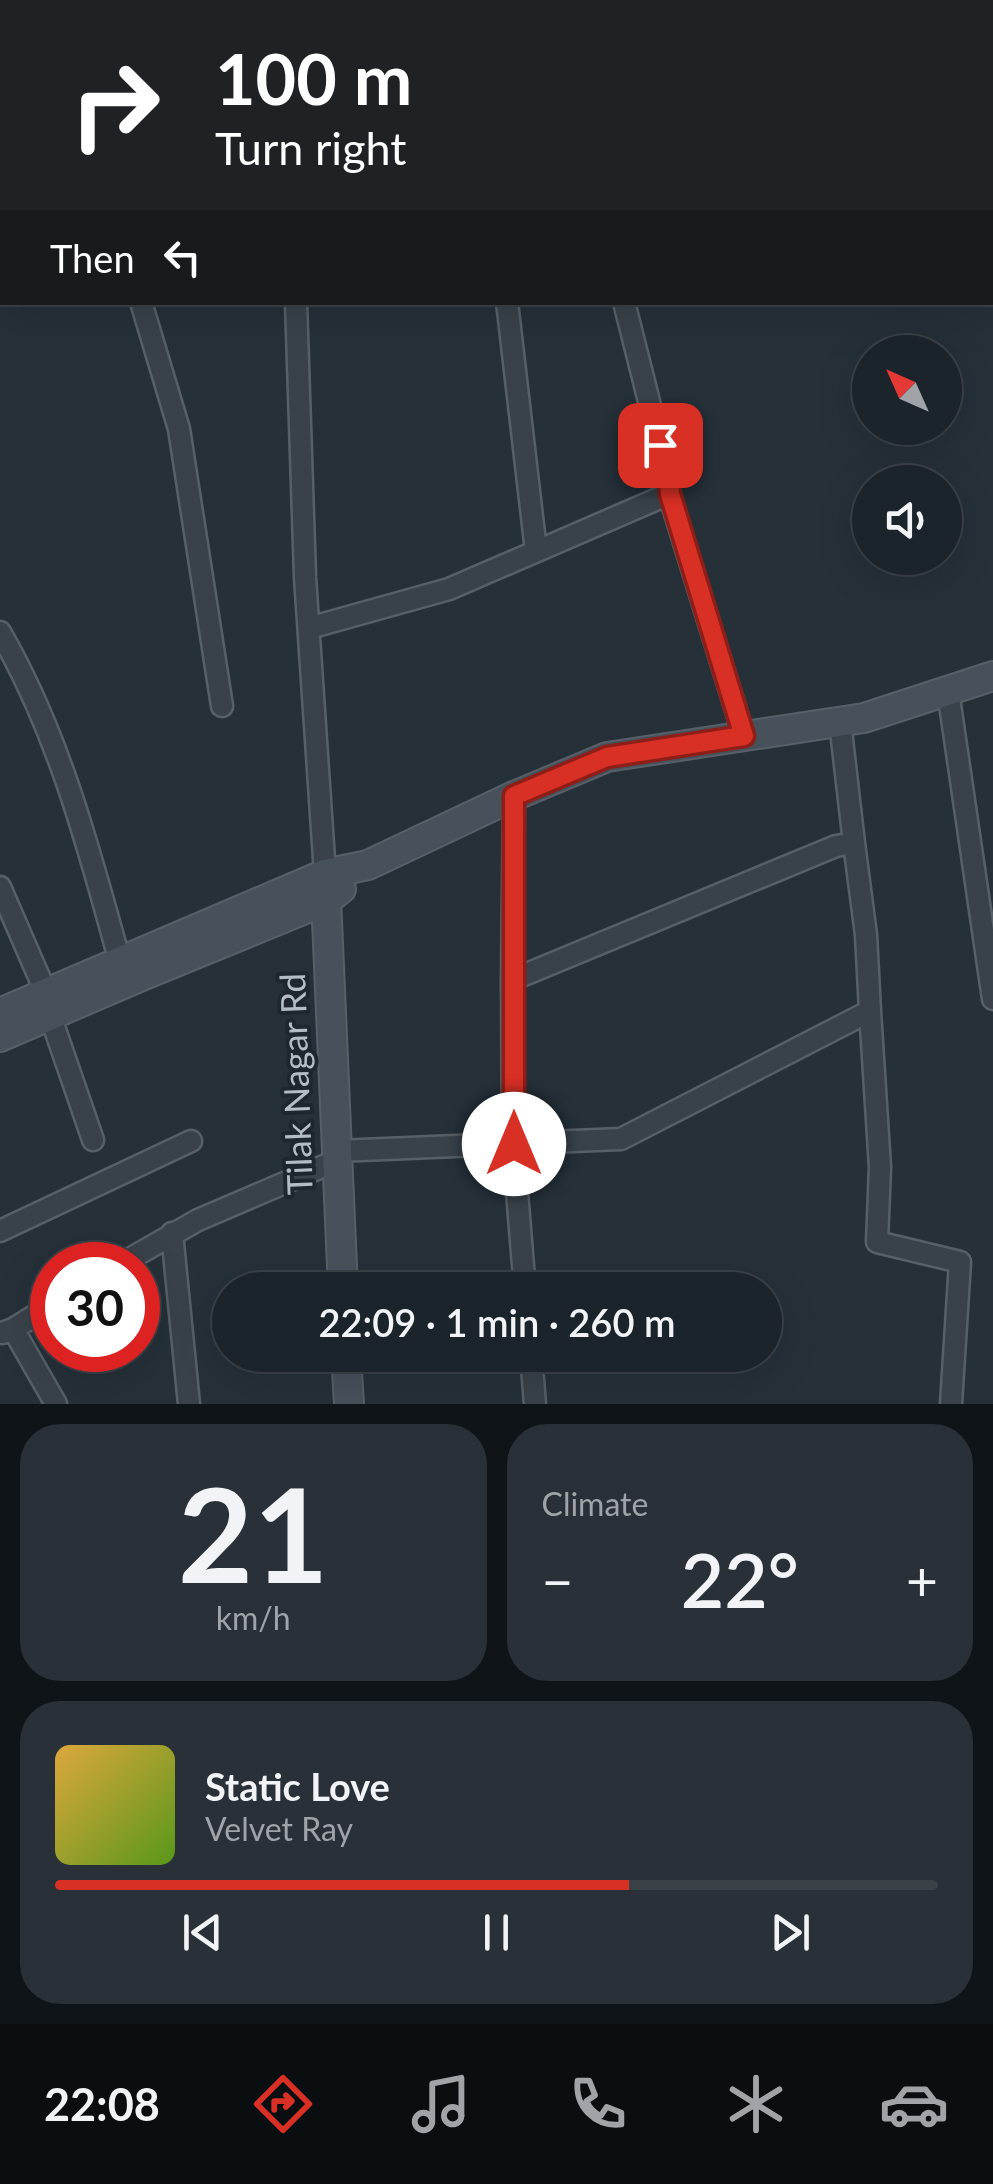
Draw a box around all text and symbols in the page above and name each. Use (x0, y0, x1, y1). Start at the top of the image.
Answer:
text: 100 m (215, 36, 412, 120)
icon: right (50, 40, 180, 170)
text: Turn right (215, 121, 406, 175)
icon: left (155, 230, 210, 285)
text: Then (50, 235, 135, 281)
north arrow (852, 335, 962, 445)
map controls (852, 335, 962, 575)
pin (618, 403, 703, 488)
icon: arrive (633, 418, 688, 473)
button: sound (852, 465, 962, 575)
street label: Tilak Nagar Rd (270, 972, 320, 1196)
position arrow (462, 1092, 566, 1196)
speed limit sign: 30 (30, 1242, 160, 1372)
text: 22:09 · 1 min · 260 m (319, 1299, 675, 1345)
text: 21 (178, 1455, 329, 1611)
text: Climate (542, 1484, 648, 1523)
text: 22° (681, 1534, 799, 1624)
text: − (542, 1547, 573, 1613)
text: + (906, 1547, 938, 1613)
text: km/h (216, 1598, 291, 1637)
text: Static Love (205, 1763, 390, 1809)
text: Velvet Ray (205, 1809, 353, 1848)
icon: previous (175, 1905, 230, 1960)
icon: pause (469, 1905, 524, 1960)
icon: next (763, 1905, 818, 1960)
icon: directions (248, 2069, 318, 2139)
icon: music (406, 2069, 476, 2139)
icon: phone (563, 2069, 633, 2139)
icon: climate (721, 2069, 791, 2139)
icon: car (879, 2069, 949, 2139)
text: 22:08 (44, 2077, 160, 2131)

